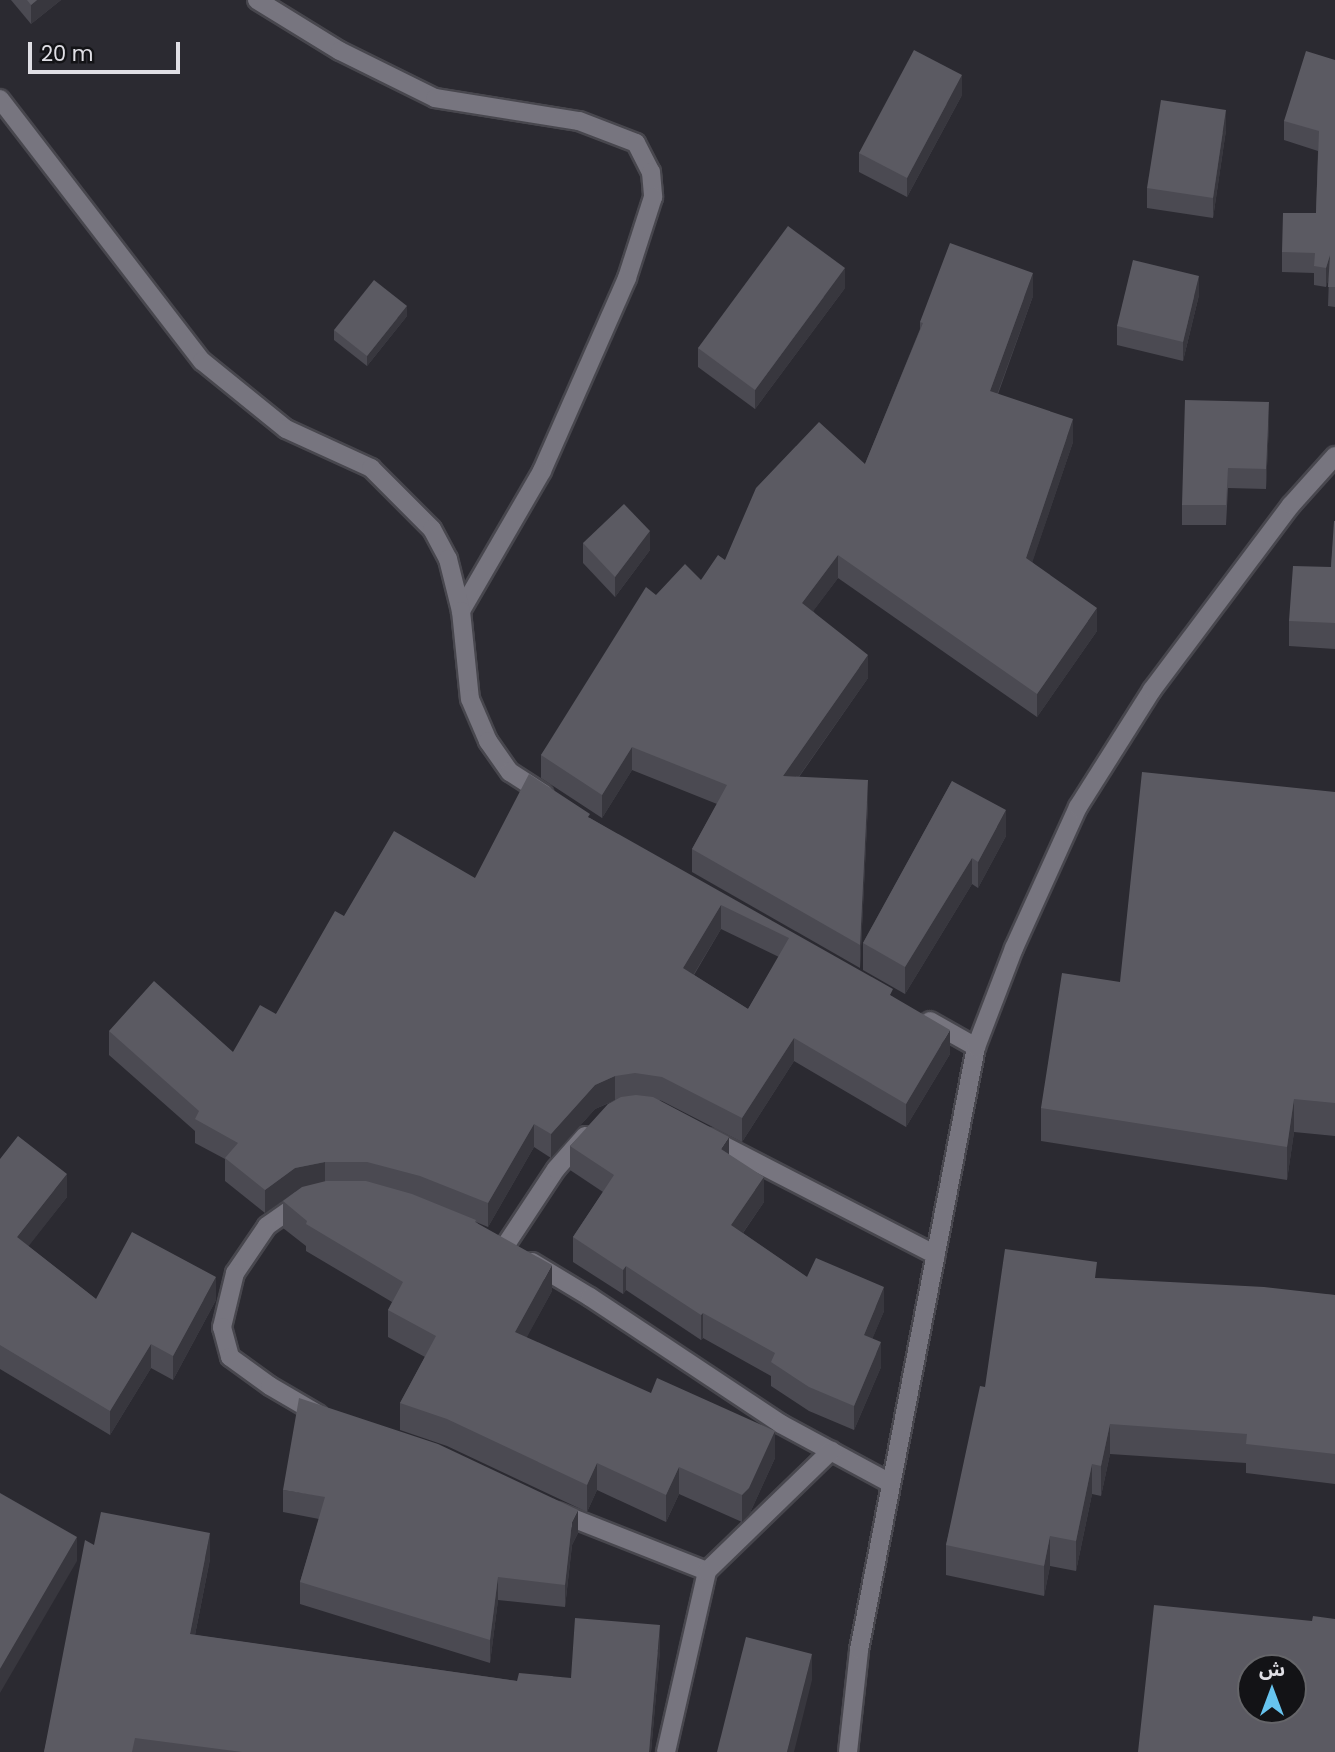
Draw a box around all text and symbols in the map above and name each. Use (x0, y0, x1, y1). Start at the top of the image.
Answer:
scale bar (32, 28, 184, 72)
text: 20 m (41, 39, 94, 68)
north arrow (1237, 1654, 1307, 1724)
text: ش (1259, 1656, 1285, 1683)

